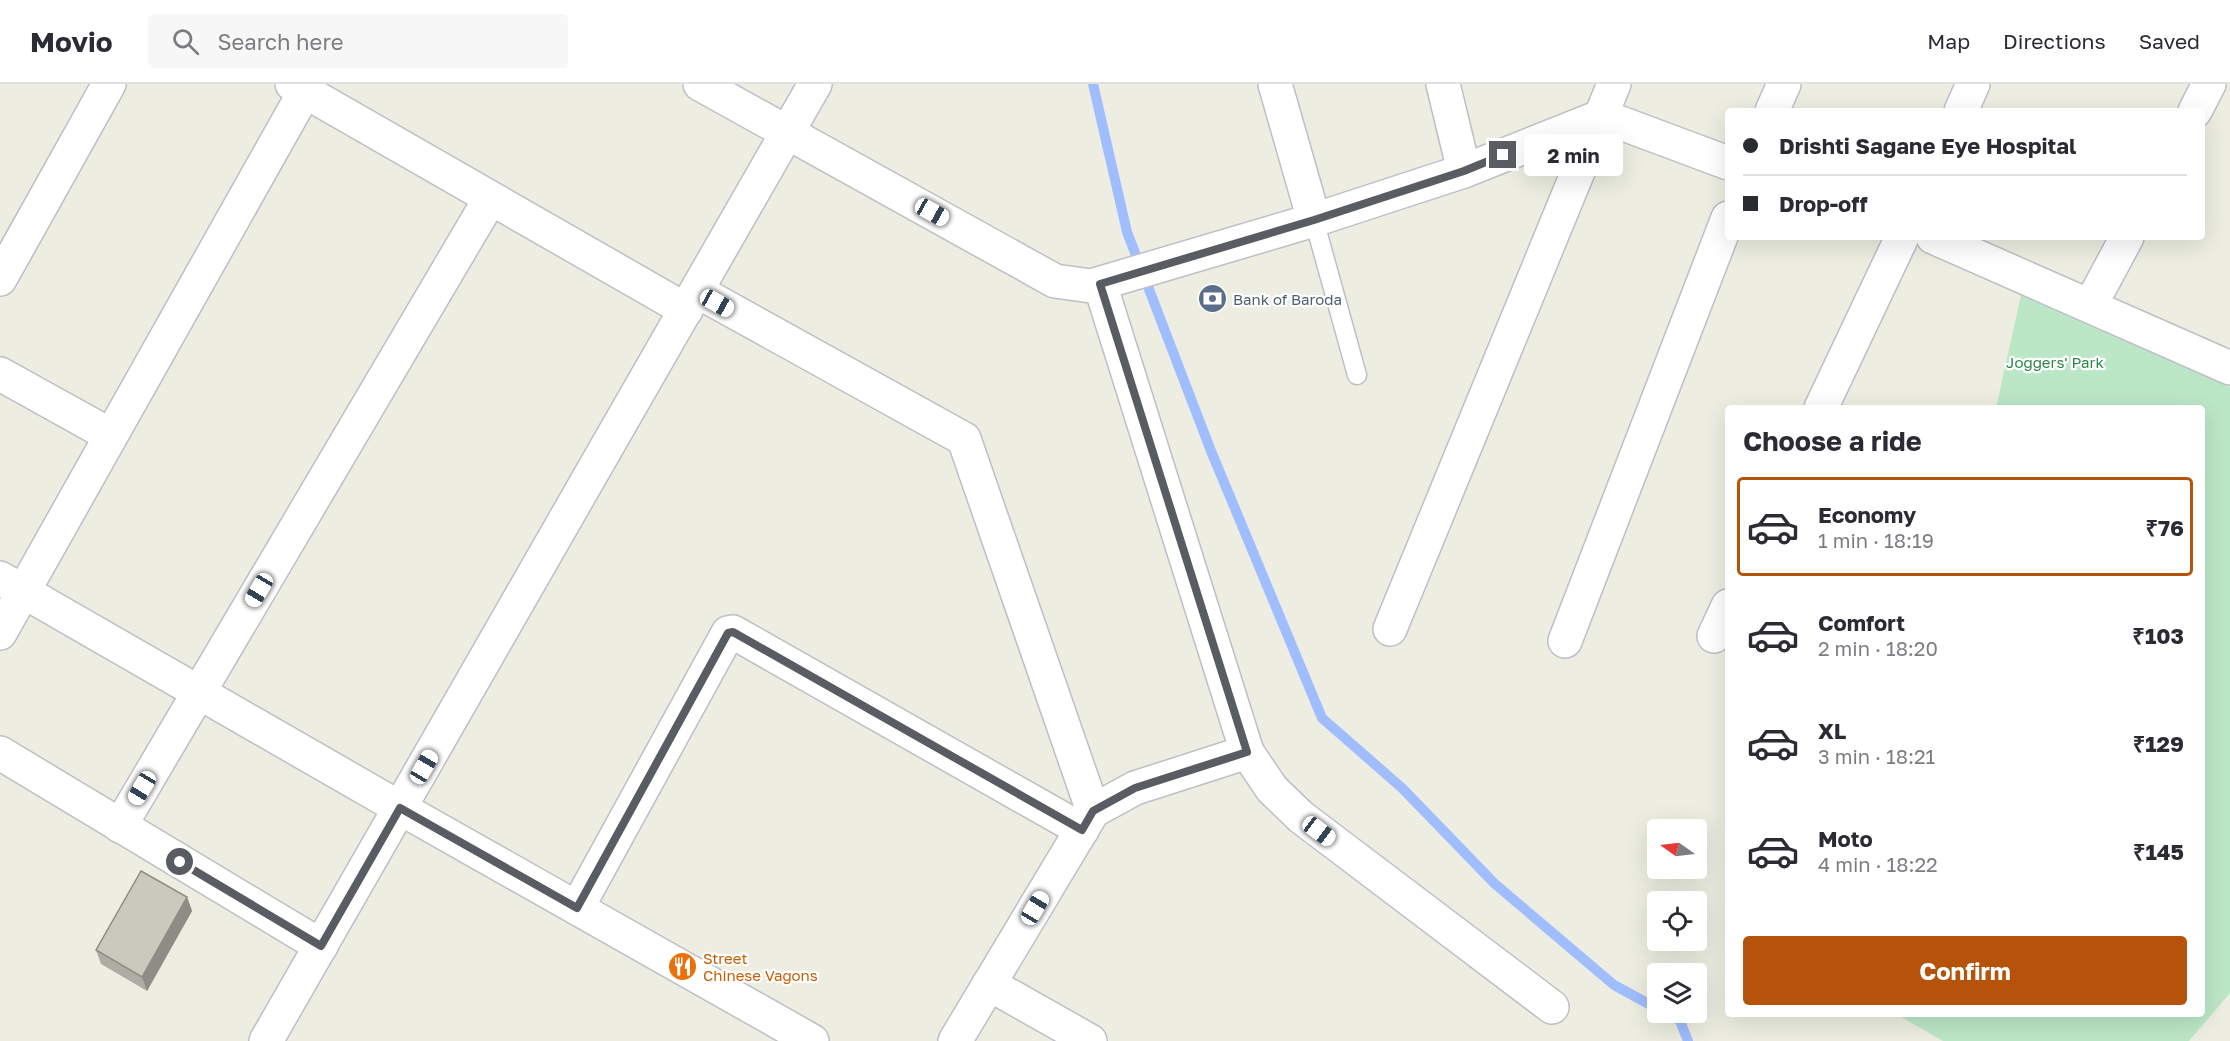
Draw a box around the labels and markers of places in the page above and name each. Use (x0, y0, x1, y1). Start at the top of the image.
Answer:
bank icon: Bank of Baroda (1196, 283, 1228, 315)
place label: Bank of Baroda (1233, 290, 1342, 308)
place label: Street Chinese Vagons (703, 949, 818, 984)
restaurant icon: Street Chinese Vagons (666, 951, 698, 983)

